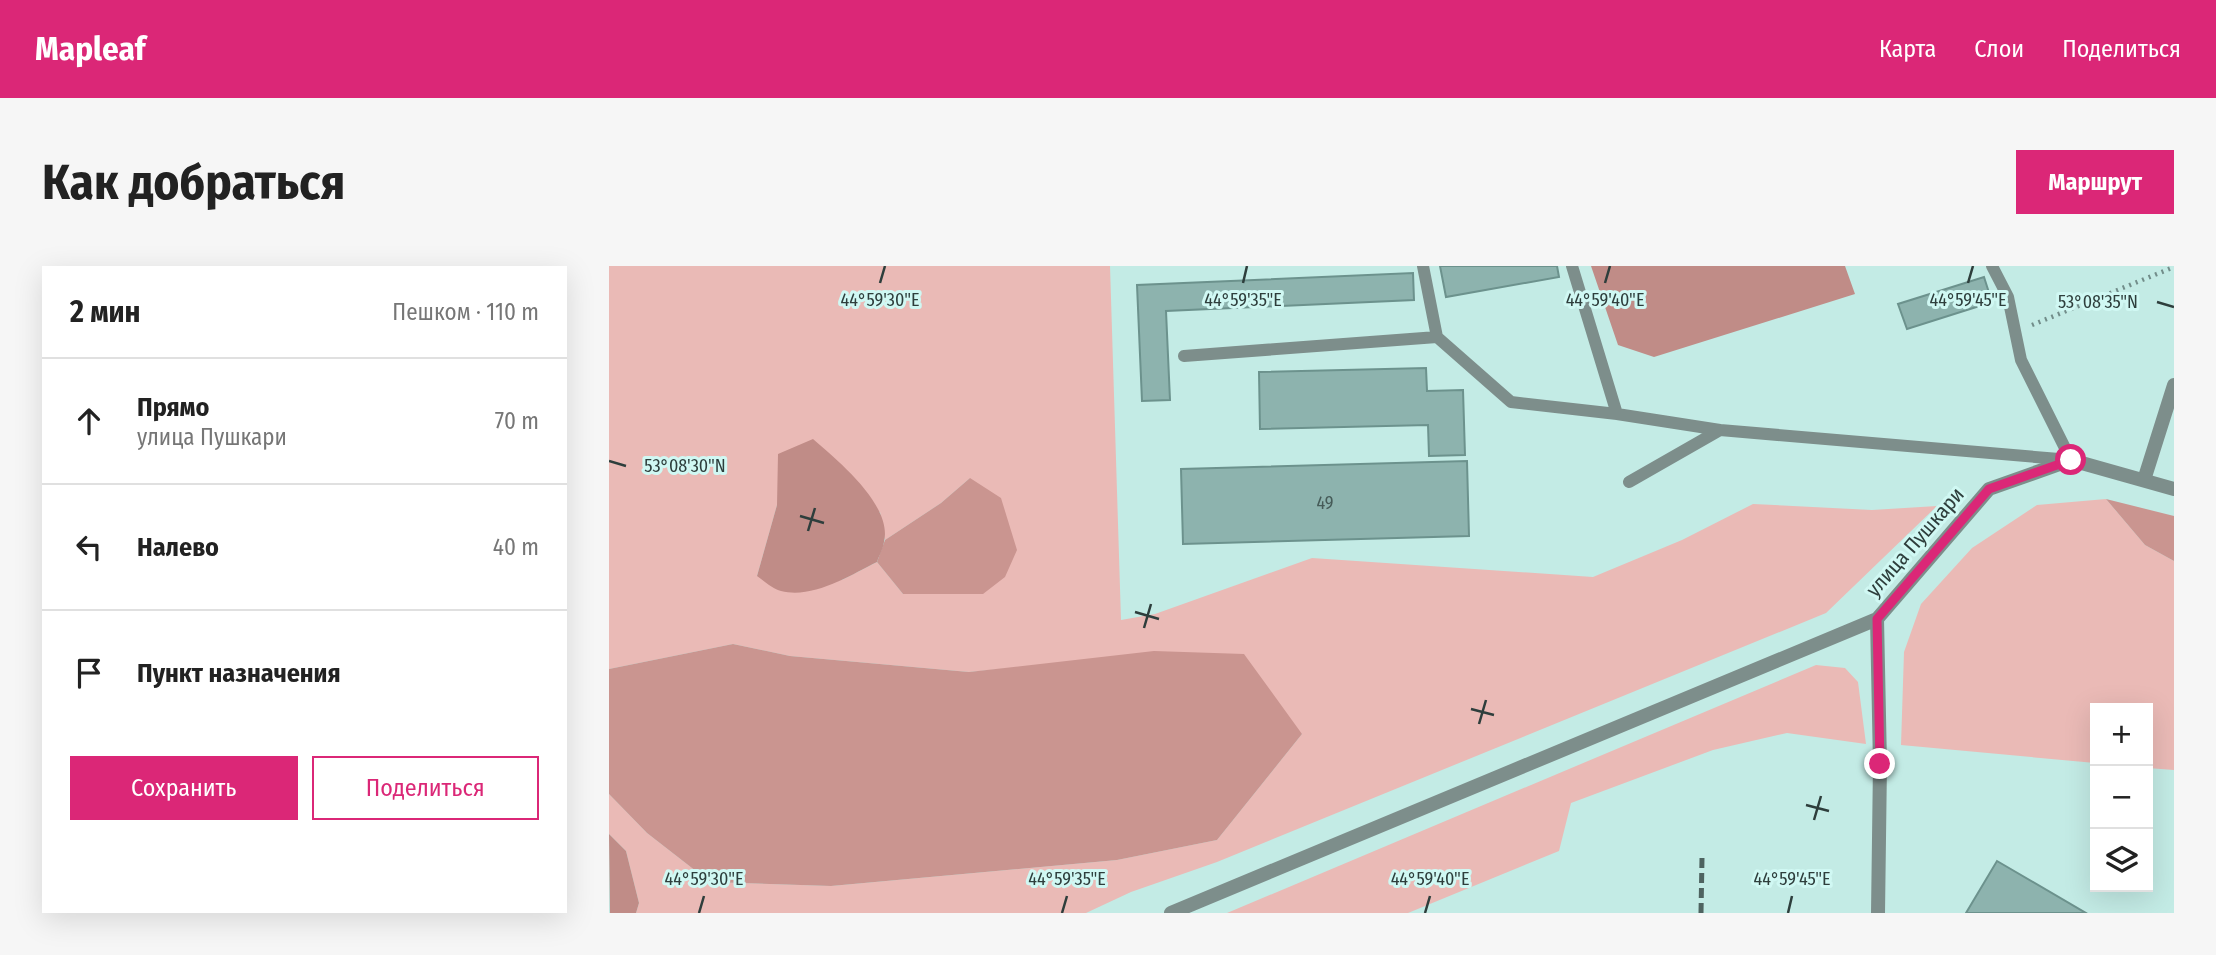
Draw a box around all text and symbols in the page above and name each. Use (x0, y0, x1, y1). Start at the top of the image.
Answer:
text: Mapleaf (35, 29, 146, 69)
text: Карта (1879, 35, 1936, 63)
text: Слои (1974, 35, 2024, 63)
text: Поделиться (2062, 35, 2181, 63)
button: Маршрут (2016, 150, 2174, 214)
text: Как добраться (42, 153, 345, 212)
text: 44°59'30"E (841, 289, 919, 311)
text: 44°59'35"E (1204, 289, 1282, 311)
text: 44°59'40"E (1566, 289, 1644, 311)
text: 44°59'45"E (1929, 289, 2007, 311)
text: 53°08'35"N (2058, 291, 2138, 313)
text: 2 мин (70, 294, 141, 330)
text: Пешком · 110 m (392, 298, 539, 326)
text: Прямо (137, 392, 209, 423)
icon: ahead (70, 402, 108, 440)
text: 70 m (495, 407, 539, 435)
text: улица Пушкари (137, 423, 287, 451)
route start (2055, 444, 2086, 475)
text: 53°08'30"N (644, 455, 726, 477)
street label: улица Пушкари (1860, 482, 1970, 602)
house number: 49 (1316, 492, 1334, 514)
icon: left (70, 528, 108, 566)
text: Налево (137, 532, 219, 563)
text: 40 m (493, 533, 539, 561)
icon: arrive (70, 654, 108, 692)
text: Пункт назначения (137, 658, 341, 689)
map controls (2090, 703, 2153, 892)
button: + (2090, 703, 2153, 766)
route end (1864, 748, 1895, 779)
button: Сохранить (70, 756, 298, 820)
button: Поделиться (312, 756, 539, 820)
button: − (2090, 766, 2153, 829)
button: layers (2090, 829, 2153, 892)
text: 44°59'30"E (665, 868, 743, 890)
text: 44°59'35"E (1028, 868, 1106, 890)
text: 44°59'40"E (1391, 868, 1469, 890)
text: 44°59'45"E (1753, 868, 1831, 890)

